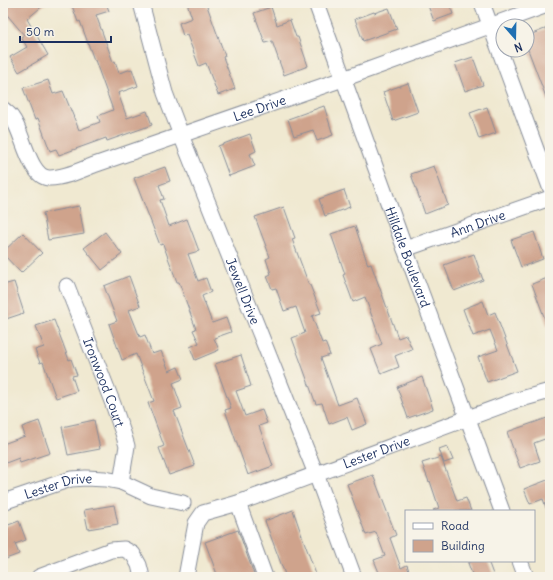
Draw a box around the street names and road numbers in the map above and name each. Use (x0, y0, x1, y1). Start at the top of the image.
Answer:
street label: Lee Drive (231, 91, 288, 125)
street label: Hilldale Boulevard (382, 204, 434, 310)
street label: Ann Drive (448, 206, 507, 241)
street label: Jewell Drive (222, 255, 264, 327)
street label: Ironwood Court (79, 335, 129, 430)
street label: Lester Drive (341, 432, 412, 472)
street label: Lester Drive (22, 469, 93, 503)

